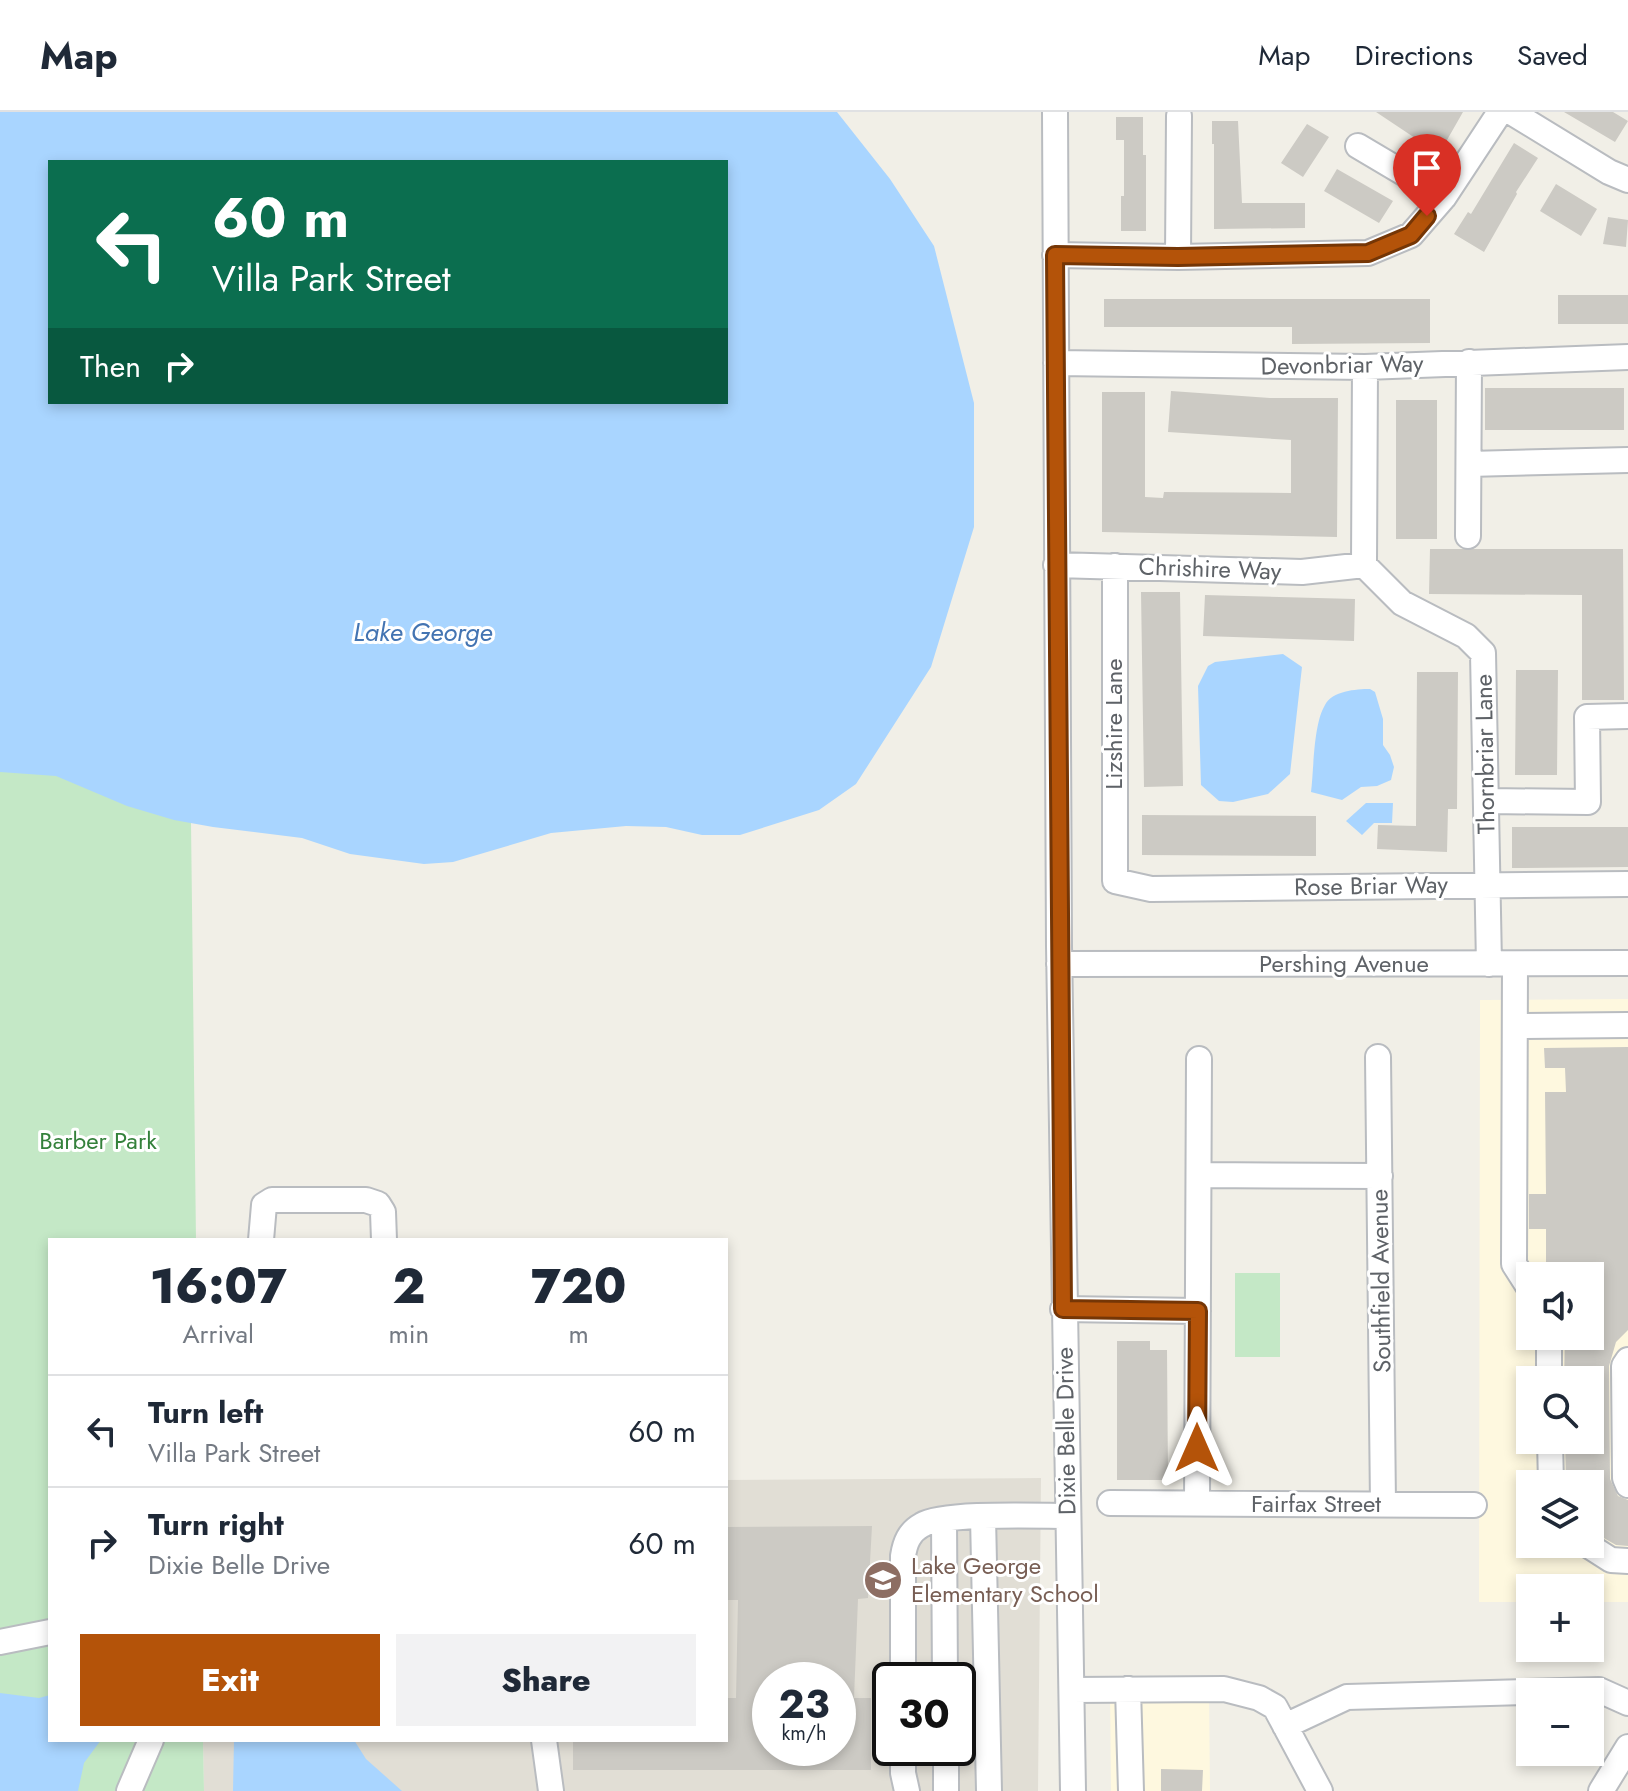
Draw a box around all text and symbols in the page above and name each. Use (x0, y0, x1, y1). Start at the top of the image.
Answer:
text: Map (40, 28, 118, 83)
text: Map (1258, 35, 1310, 76)
text: Directions (1354, 35, 1473, 76)
text: Saved (1517, 35, 1588, 76)
pin (1393, 134, 1461, 216)
icon: arrive (1405, 146, 1449, 190)
text: 60 m (212, 177, 349, 258)
icon: left (80, 192, 184, 296)
text: Villa Park Street (212, 252, 451, 304)
icon: right (157, 344, 201, 388)
text: Then (80, 345, 141, 388)
street label: Devonbriar Way (1260, 346, 1424, 383)
street label: Chrishire Way (1138, 549, 1282, 588)
water label: Lake George (353, 613, 493, 651)
street label: Lizshire Lane (1096, 658, 1131, 790)
street label: Thornbriar Lane (1466, 674, 1503, 834)
street label: Rose Briar Way (1294, 867, 1449, 904)
street label: Pershing Avenue (1259, 946, 1429, 981)
park label: Barber Park (39, 1123, 157, 1158)
street label: Southfield Avenue (1361, 1189, 1400, 1373)
text: 16:07 (150, 1252, 287, 1321)
text: 2 (393, 1252, 425, 1321)
text: 720 (531, 1252, 626, 1321)
map controls (1516, 1262, 1604, 1766)
button: sound (1516, 1262, 1604, 1350)
text: Arrival (182, 1315, 254, 1353)
text: min (389, 1315, 429, 1353)
text: m (568, 1315, 589, 1353)
street label: Dixie Belle Drive (1047, 1347, 1084, 1515)
button: search (1516, 1366, 1604, 1454)
text: Turn left (148, 1391, 263, 1434)
position arrow (1155, 1406, 1239, 1490)
icon: left (80, 1409, 124, 1453)
text: 60 m (628, 1410, 696, 1453)
text: Villa Park Street (148, 1434, 320, 1472)
button: layers (1516, 1470, 1604, 1558)
street label: Fairfax Street (1251, 1486, 1381, 1521)
text: Turn right (148, 1503, 284, 1546)
icon: right (80, 1521, 124, 1565)
text: 60 m (628, 1522, 696, 1565)
text: Dixie Belle Drive (148, 1546, 330, 1584)
place label: Lake George Elementary School (911, 1548, 1099, 1611)
school or university icon: Lake George Elementary School (862, 1559, 904, 1601)
button: + (1516, 1574, 1604, 1662)
button: Exit (80, 1634, 380, 1726)
button: Share (396, 1634, 696, 1726)
speed limit sign: 30 (872, 1662, 976, 1766)
text: 23 (778, 1675, 830, 1733)
button: − (1516, 1678, 1604, 1766)
text: km/h (781, 1719, 827, 1748)

